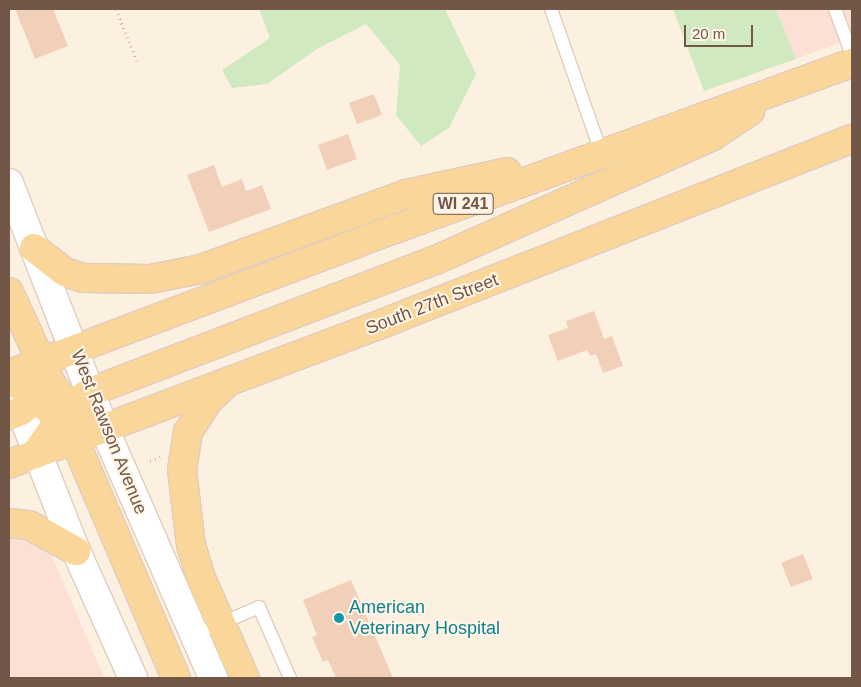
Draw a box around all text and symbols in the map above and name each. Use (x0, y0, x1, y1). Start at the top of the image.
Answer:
scale bar (686, 15, 755, 47)
text: 20 m (692, 25, 725, 42)
road number: WI 241 (432, 190, 494, 218)
street label: South 27th Street (363, 269, 501, 339)
street label: West Rawson Avenue (66, 346, 152, 518)
place label: American Veterinary Hospital (349, 597, 500, 640)
marker: American Veterinary Hospital (333, 612, 345, 624)

